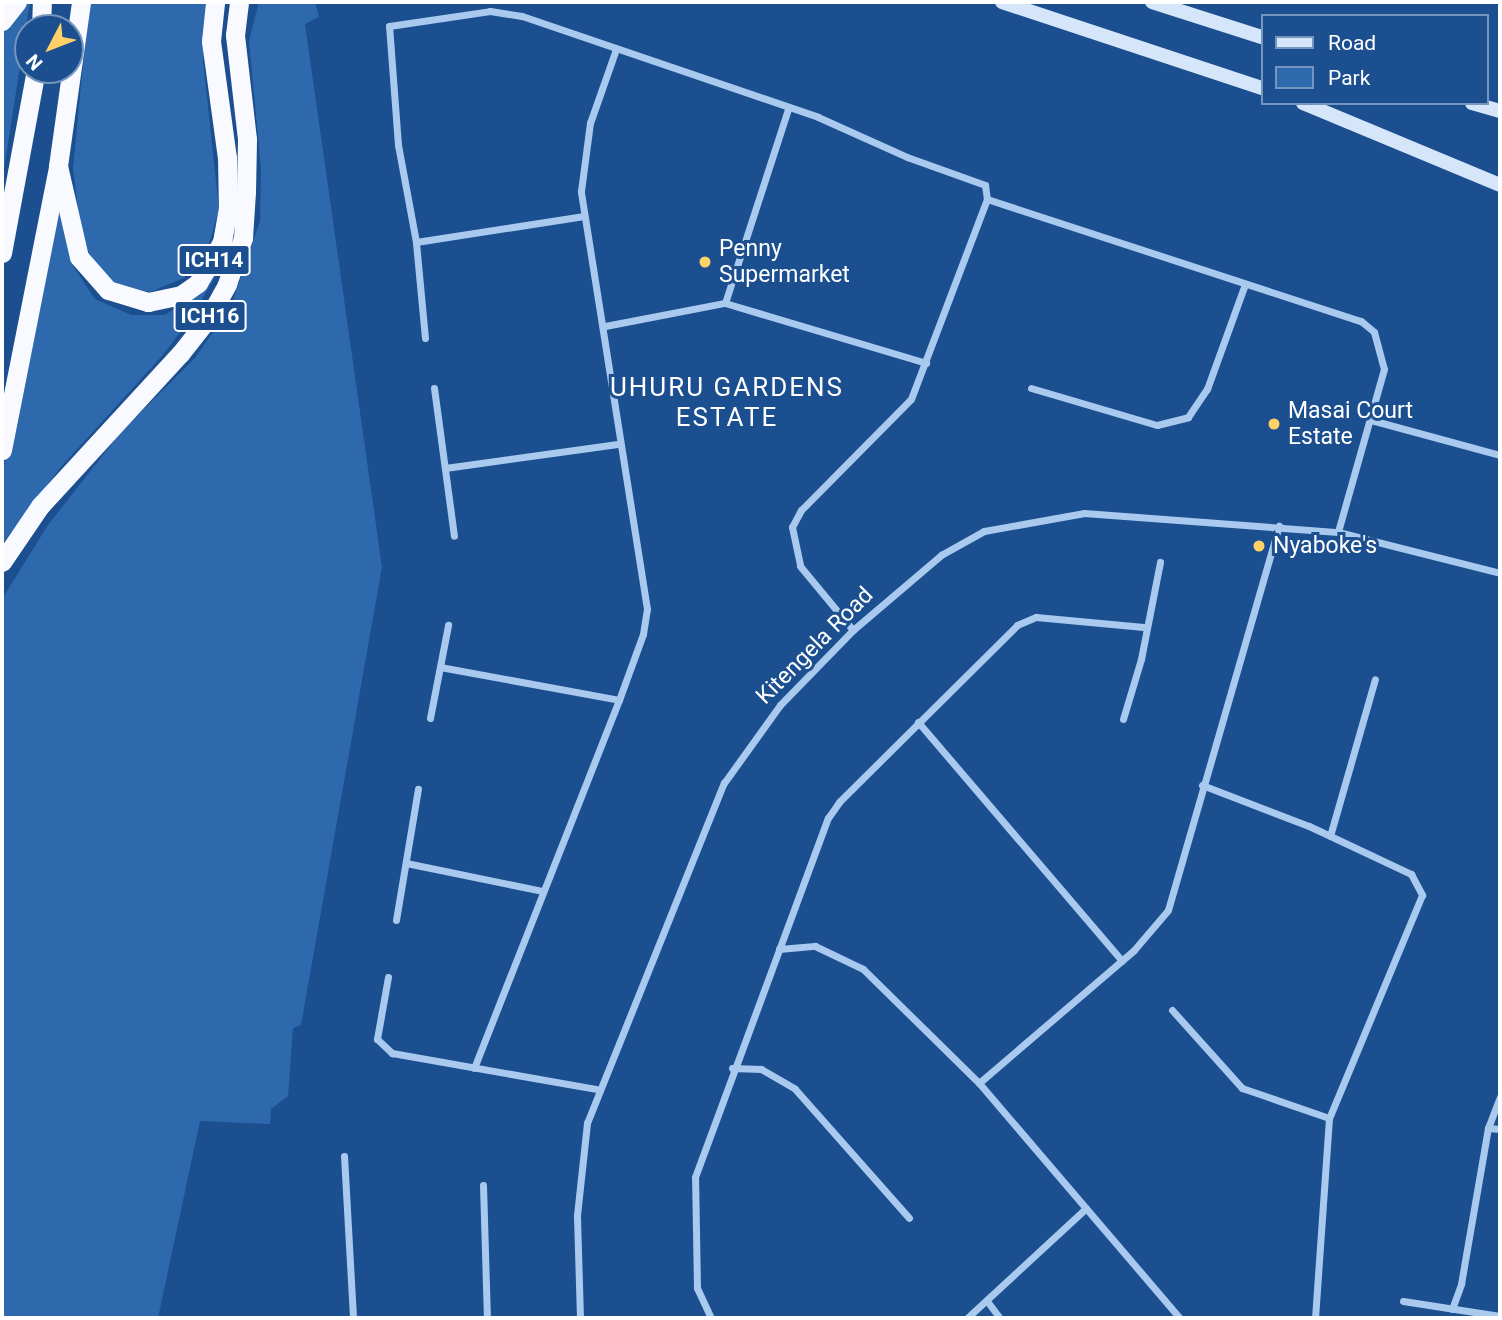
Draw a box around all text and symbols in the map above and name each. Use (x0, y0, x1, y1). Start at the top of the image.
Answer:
north arrow (14, 14, 84, 84)
legend (1260, 14, 1488, 105)
text: Road (1328, 31, 1376, 55)
text: N (21, 49, 48, 75)
text: Park (1328, 66, 1370, 90)
place label: Penny Supermarket (719, 235, 850, 289)
road number: ICH14 (177, 243, 251, 278)
marker: Penny Supermarket (697, 254, 713, 270)
road number: ICH16 (173, 298, 247, 334)
district label: UHURU GARDENS ESTATE (612, 372, 842, 434)
place label: Masai Court Estate (1288, 397, 1413, 451)
marker: Masai Court Estate (1266, 416, 1282, 432)
place label: Nyaboke's (1273, 532, 1377, 560)
marker: Nyaboke's (1251, 538, 1267, 554)
street label: Kitengela Road (751, 582, 879, 710)

